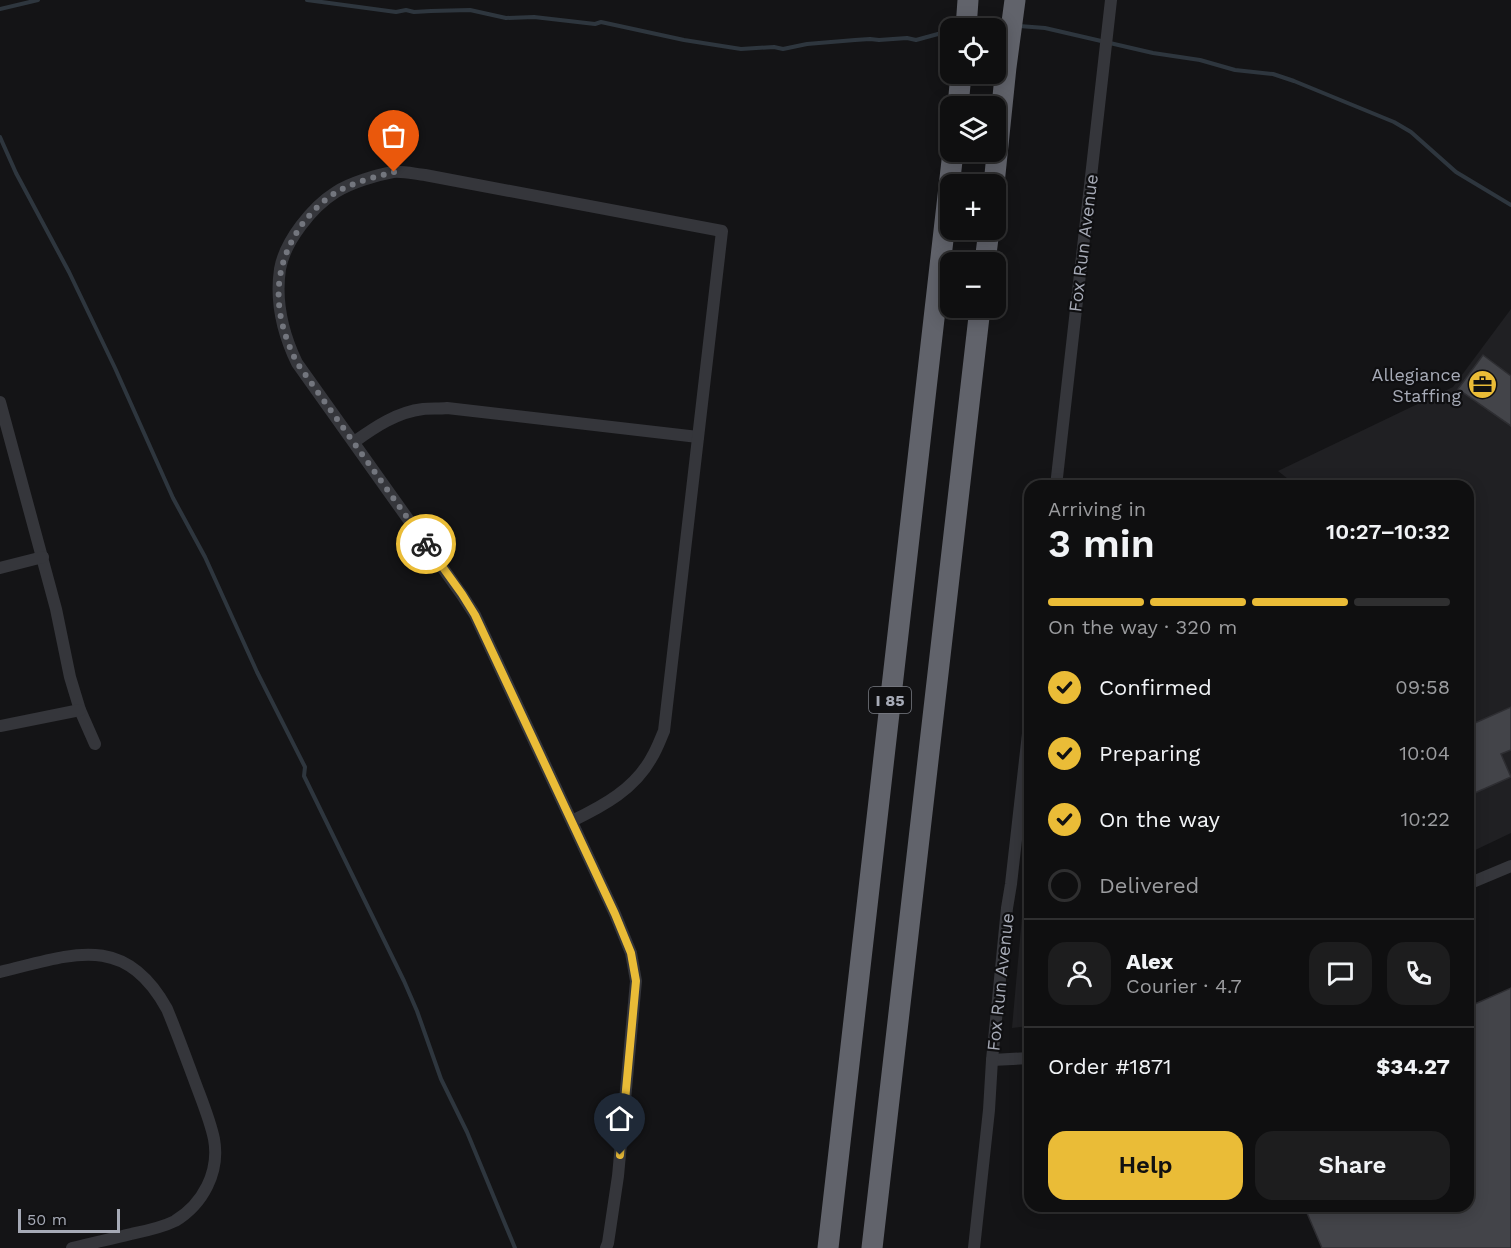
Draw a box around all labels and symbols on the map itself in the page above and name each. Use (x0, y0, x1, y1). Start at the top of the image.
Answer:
pin (368, 110, 419, 172)
street label: Fox Run Avenue (1064, 173, 1102, 313)
place label: Allegiance Staffing (1372, 364, 1461, 406)
office icon: Allegiance Staffing (1466, 368, 1498, 400)
courier (396, 514, 456, 574)
road number: I 85 (869, 687, 911, 713)
street label: Fox Run Avenue (982, 912, 1018, 1052)
pin (594, 1093, 645, 1155)
scale bar (18, 1206, 120, 1234)

